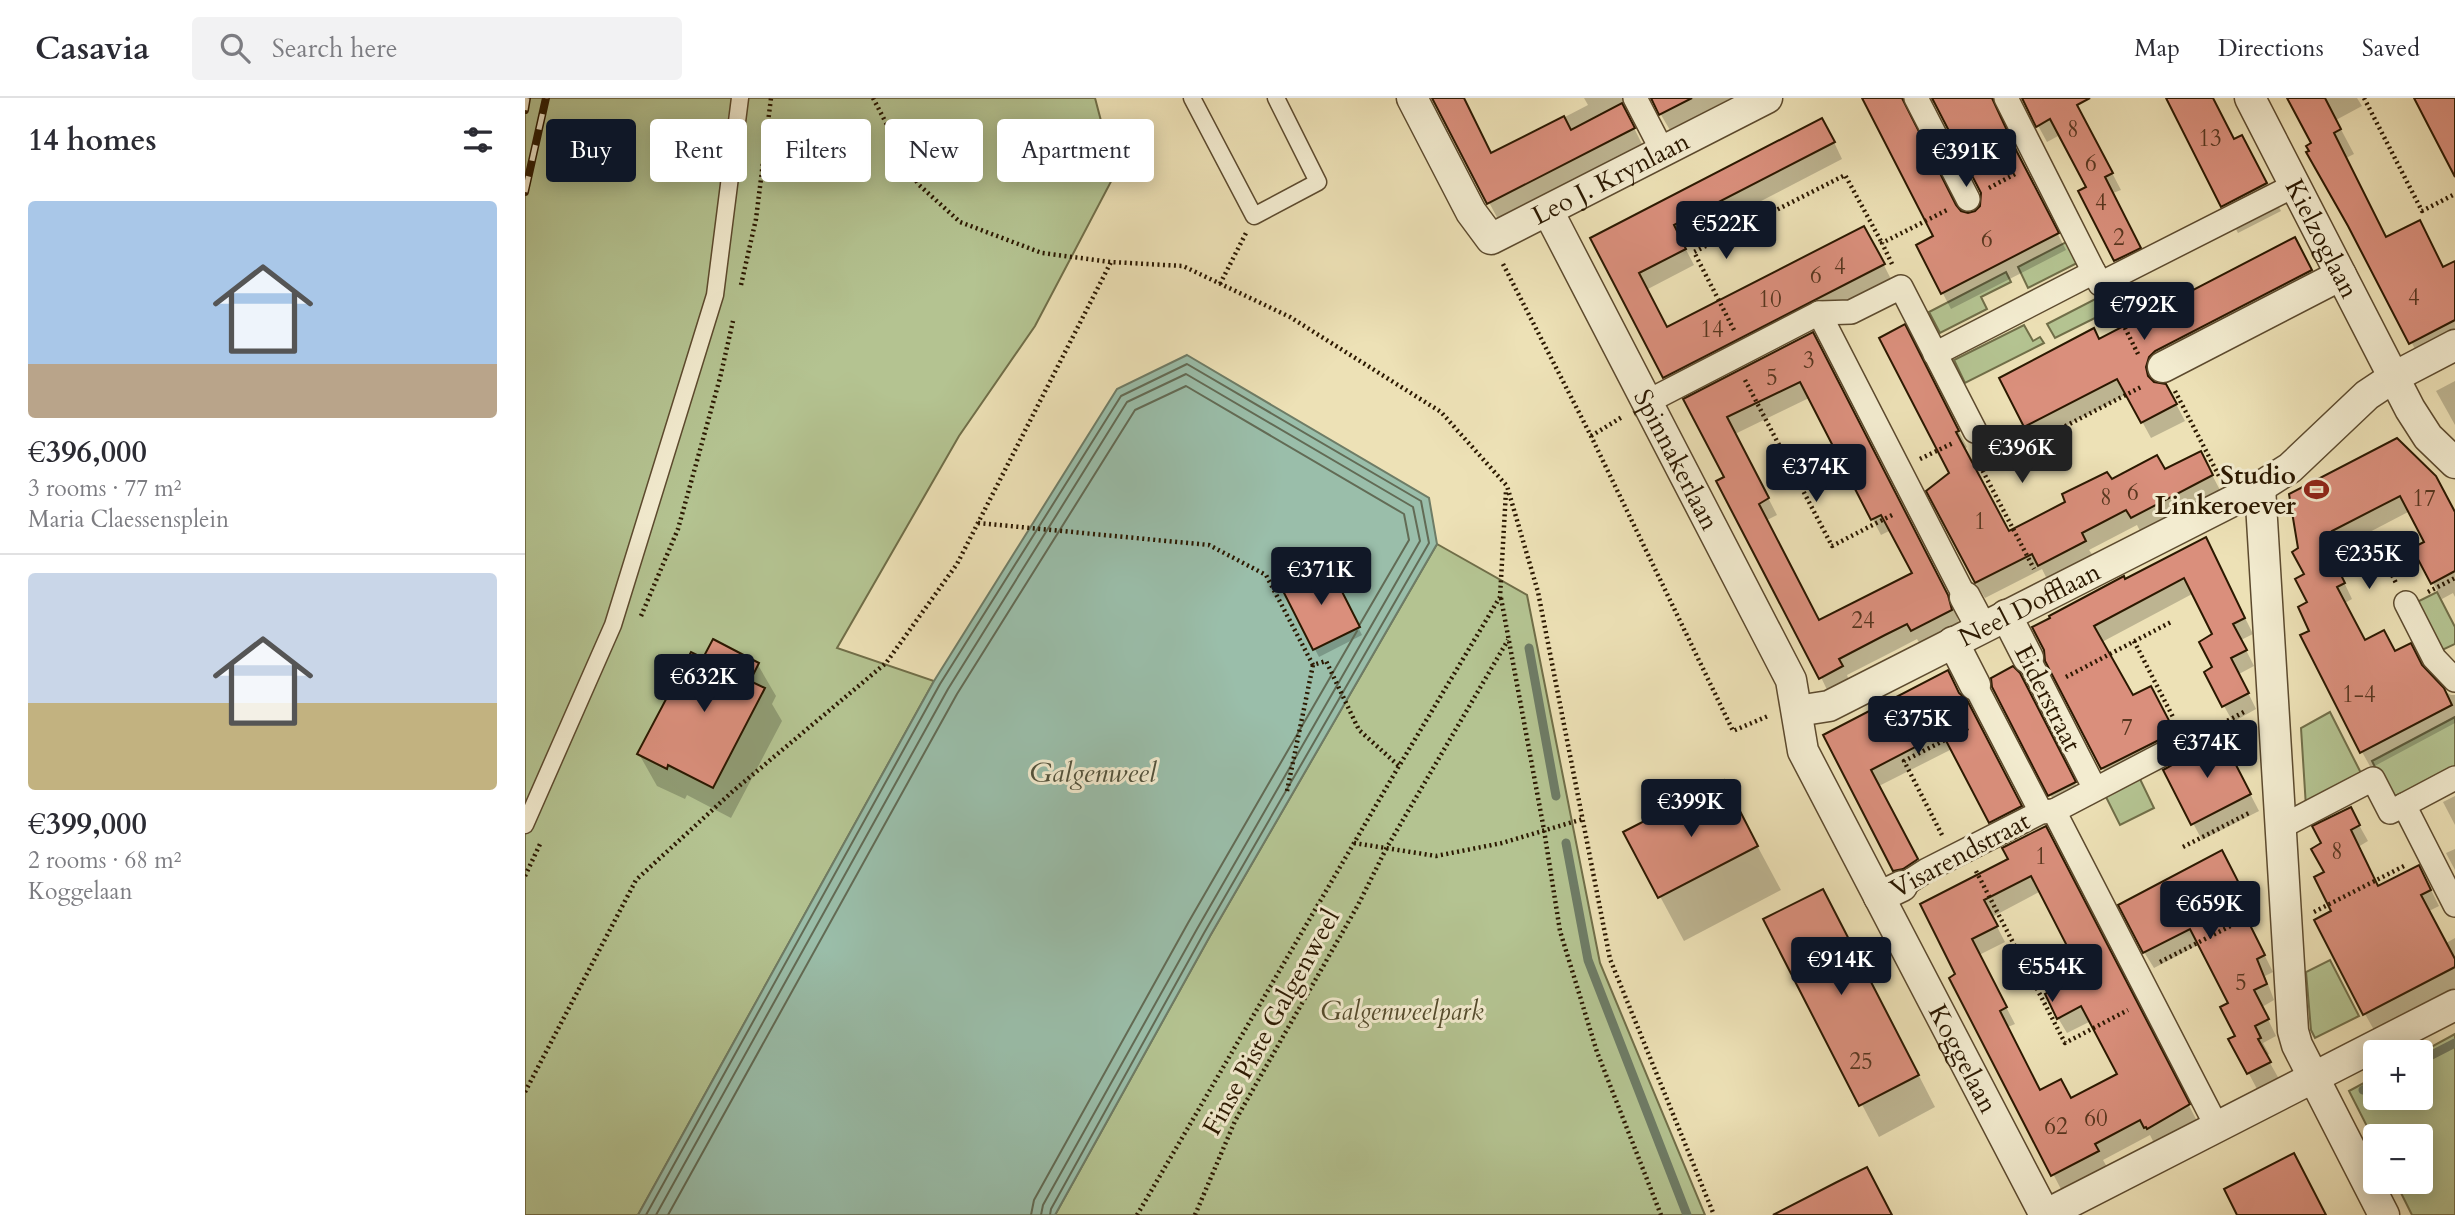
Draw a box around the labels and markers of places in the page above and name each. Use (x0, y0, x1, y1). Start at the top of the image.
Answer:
pin: €391K (1917, 130, 2015, 189)
pin: €522K (1677, 202, 1775, 261)
pin: €792K (2095, 282, 2193, 342)
pin: €396K (1973, 426, 2071, 485)
pin: €374K (1767, 444, 1865, 504)
place label: Studio Linkeroever (2155, 458, 2297, 523)
sports icon: Studio Linkeroever (2302, 476, 2330, 504)
pin: €235K (2320, 532, 2418, 591)
pin: €371K (1272, 547, 1370, 607)
pin: €632K (655, 654, 753, 714)
pin: €375K (1869, 696, 1967, 756)
pin: €374K (2158, 720, 2256, 780)
pin: €399K (1642, 780, 1740, 839)
pin: €659K (2161, 882, 2259, 941)
pin: €914K (1792, 937, 1890, 997)
pin: €554K (2003, 944, 2101, 1004)

